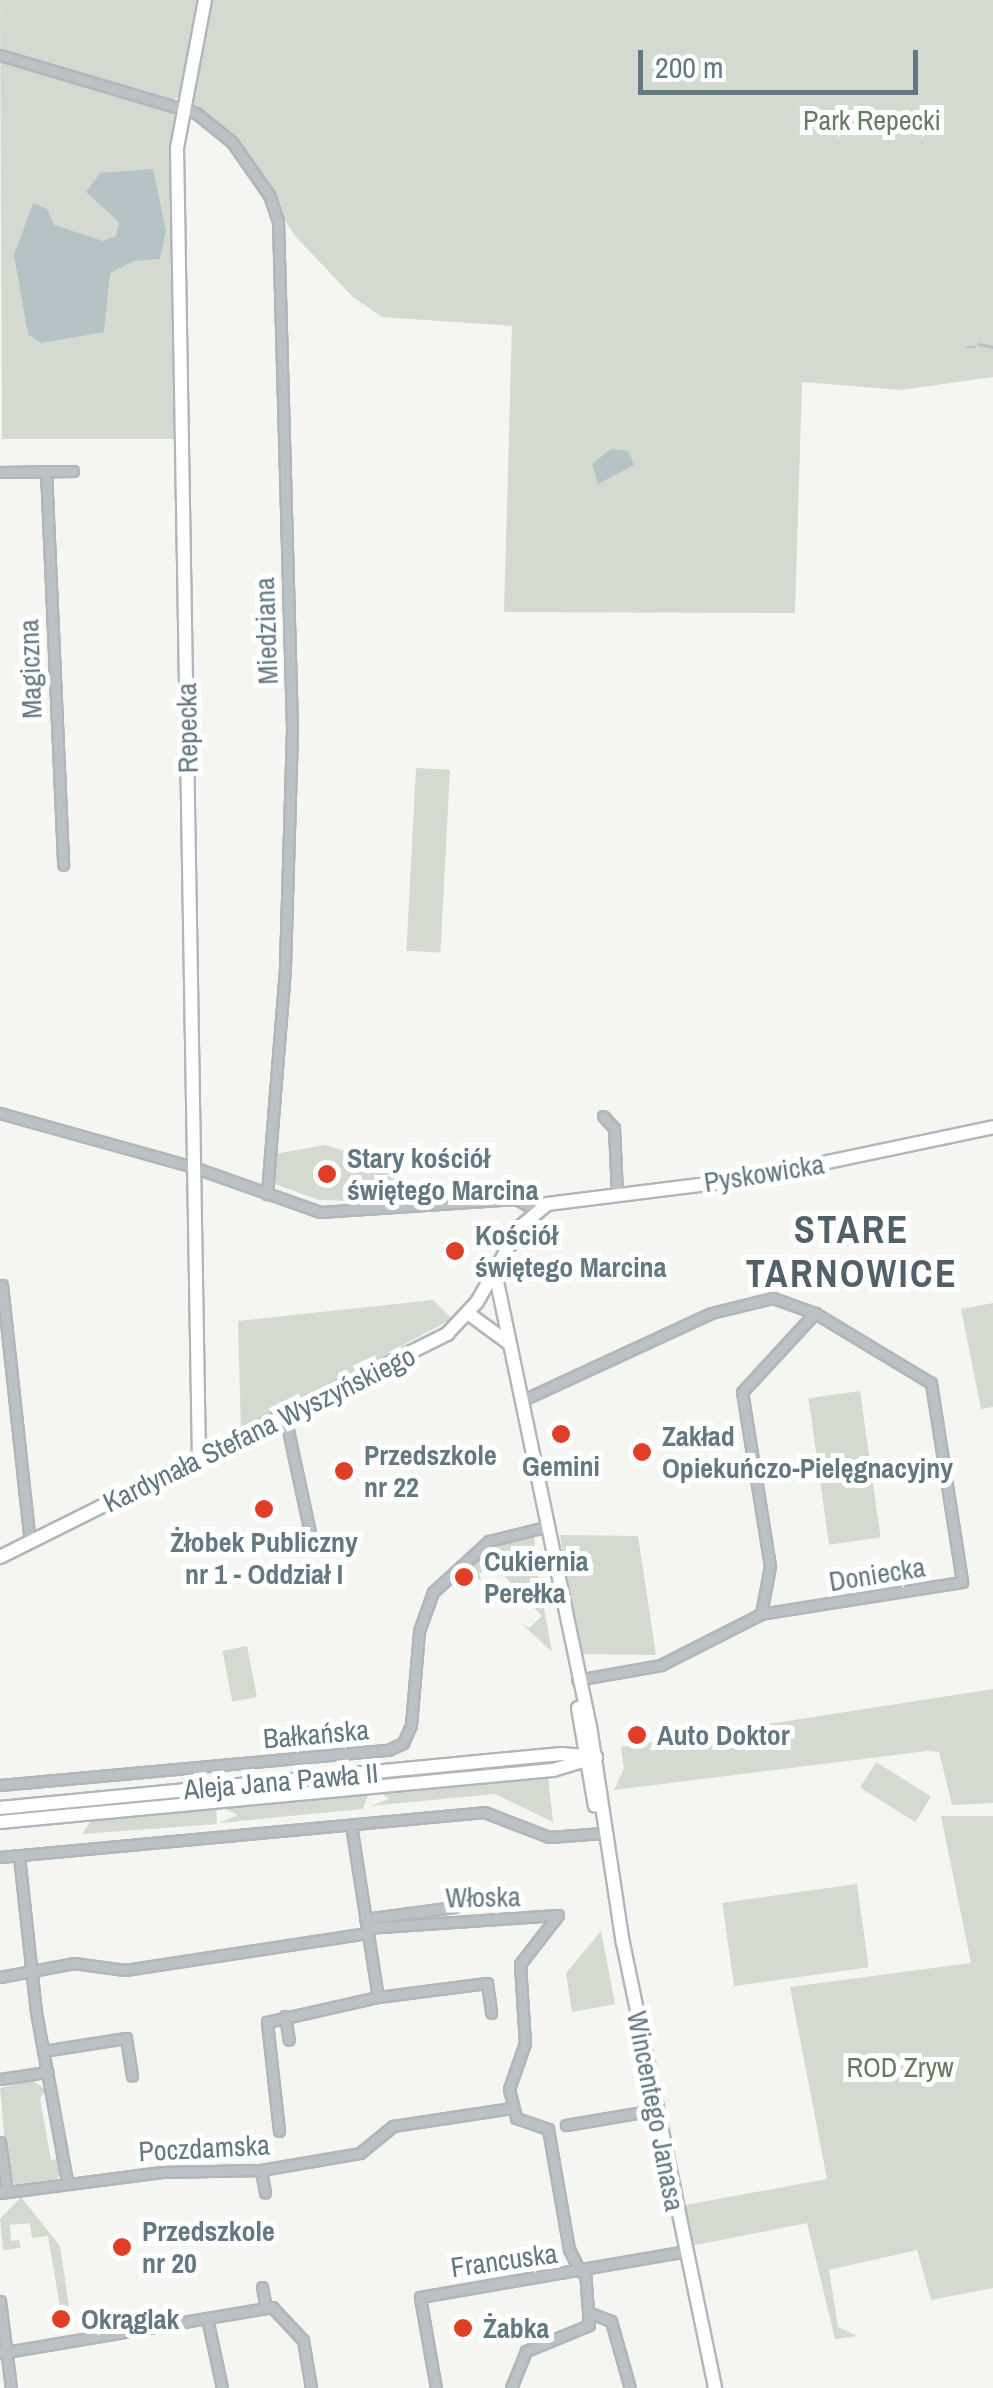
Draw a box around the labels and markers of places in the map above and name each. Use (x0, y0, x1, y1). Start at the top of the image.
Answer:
place label: Stary kościół świętego Marcina (347, 1141, 538, 1207)
marker: Stary kościół świętego Marcina (316, 1163, 338, 1185)
place label: Kościół świętego Marcina (475, 1218, 666, 1284)
marker: Kościół świętego Marcina (444, 1240, 466, 1262)
place label: Zakład Opiekuńczo-Pielęgnacyjny (662, 1419, 953, 1485)
marker: Gemini (550, 1423, 572, 1445)
place label: Przedszkole nr 22 (364, 1438, 497, 1504)
marker: Zakład Opiekuńczo-Pielęgnacyjny (631, 1441, 653, 1463)
place label: Gemini (522, 1449, 600, 1483)
marker: Przedszkole nr 22 (333, 1460, 355, 1482)
marker: Żłobek Publiczny nr 1 - Oddział I (253, 1498, 275, 1520)
place label: Żłobek Publiczny nr 1 - Oddział I (170, 1525, 358, 1591)
place label: Cukiernia Perełka (484, 1544, 589, 1610)
marker: Cukiernia Perełka (453, 1566, 475, 1588)
place label: Auto Doktor (657, 1718, 790, 1752)
marker: Auto Doktor (626, 1724, 648, 1746)
place label: Przedszkole nr 20 (142, 2214, 275, 2280)
marker: Przedszkole nr 20 (111, 2236, 133, 2258)
place label: Okrąglak (81, 2302, 179, 2336)
marker: Okrąglak (50, 2308, 72, 2330)
place label: Żabka (483, 2311, 549, 2345)
marker: Żabka (452, 2317, 474, 2339)

